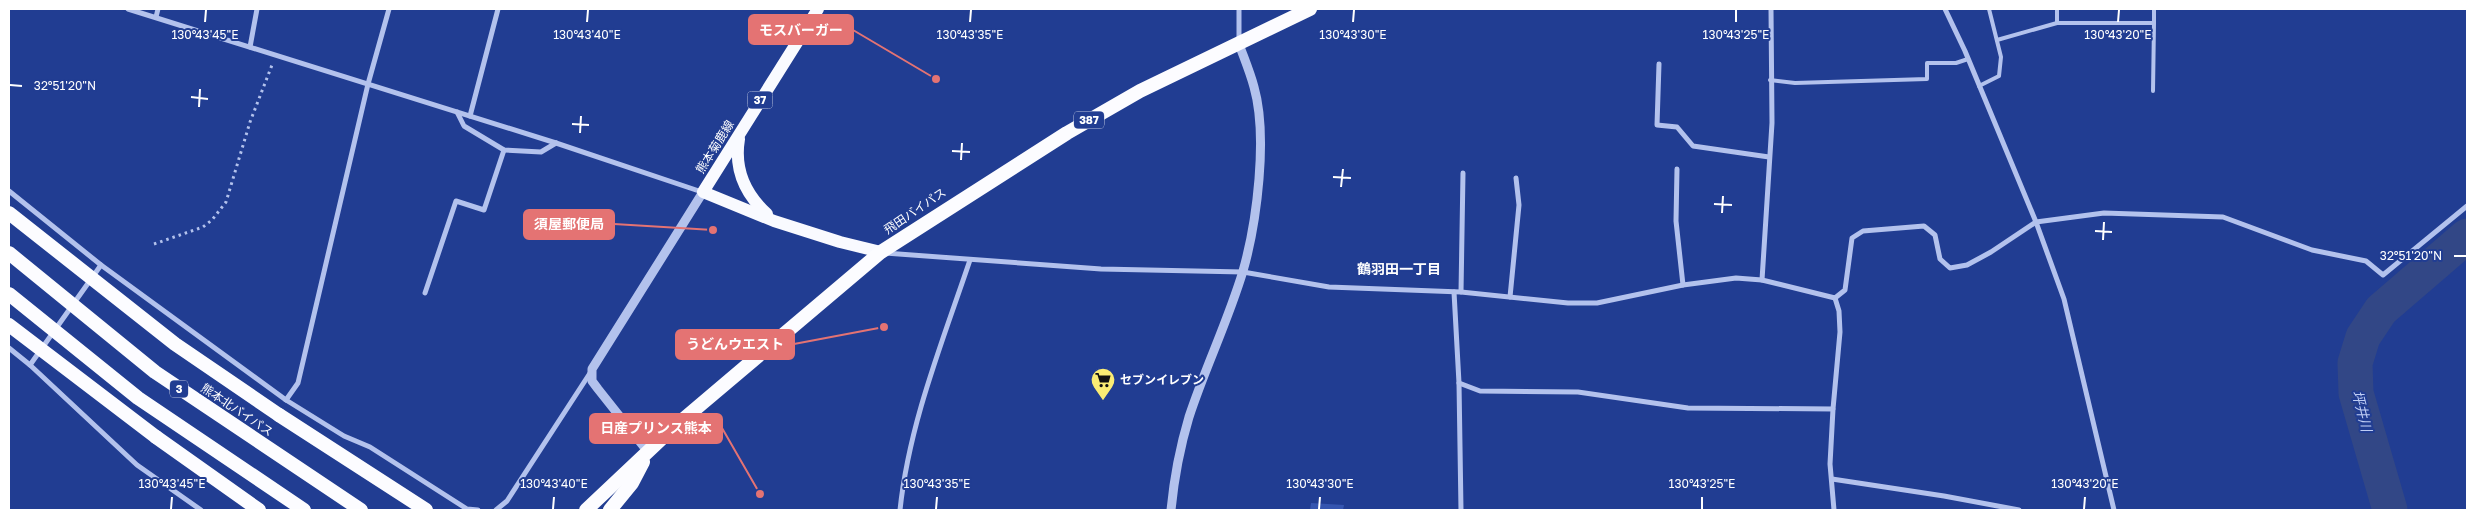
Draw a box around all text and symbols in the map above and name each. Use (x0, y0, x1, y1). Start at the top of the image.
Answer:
callout: モスバーガー (749, 15, 853, 44)
text: モスバーガー (759, 21, 843, 38)
text: 130°43'45"E (171, 27, 239, 42)
text: 130°43'40"E (553, 27, 621, 42)
text: 130°43'35"E (937, 27, 1003, 42)
text: 130°43'30"E (1319, 27, 1387, 42)
text: 130°43'25"E (1703, 27, 1769, 42)
text: 130°43'20"E (2084, 27, 2152, 42)
text: 32°51'20"N (34, 78, 96, 93)
road number: 37 (748, 92, 772, 108)
road number: 387 (1074, 112, 1104, 128)
street label: 熊本菊鹿線 (692, 117, 737, 176)
street label: 飛田バイパス (881, 184, 949, 237)
callout: 須屋郵便局 (524, 210, 614, 239)
text: 須屋郵便局 (534, 215, 604, 232)
text: 32°51'20"N (2380, 248, 2442, 263)
district label: 鶴羽田一丁目 (1357, 260, 1441, 277)
callout: うどんウエスト (676, 330, 794, 359)
text: うどんウエスト (686, 335, 784, 352)
supermarket icon: セブンイレブン (1090, 367, 1116, 401)
place label: セブンイレブン (1120, 372, 1204, 387)
road number: 3 (170, 380, 188, 398)
street label: 熊本北バイパス (198, 380, 276, 439)
water label: 坪井川 (2349, 388, 2376, 435)
callout: 日産プリンス熊本 (590, 414, 722, 443)
text: 日産プリンス熊本 (600, 419, 712, 436)
text: 130°43'45"E (138, 476, 206, 491)
text: 130°43'40"E (520, 476, 588, 491)
text: 130°43'35"E (904, 476, 970, 491)
text: 130°43'30"E (1286, 476, 1354, 491)
text: 130°43'25"E (1669, 476, 1735, 491)
text: 130°43'20"E (2051, 476, 2119, 491)

